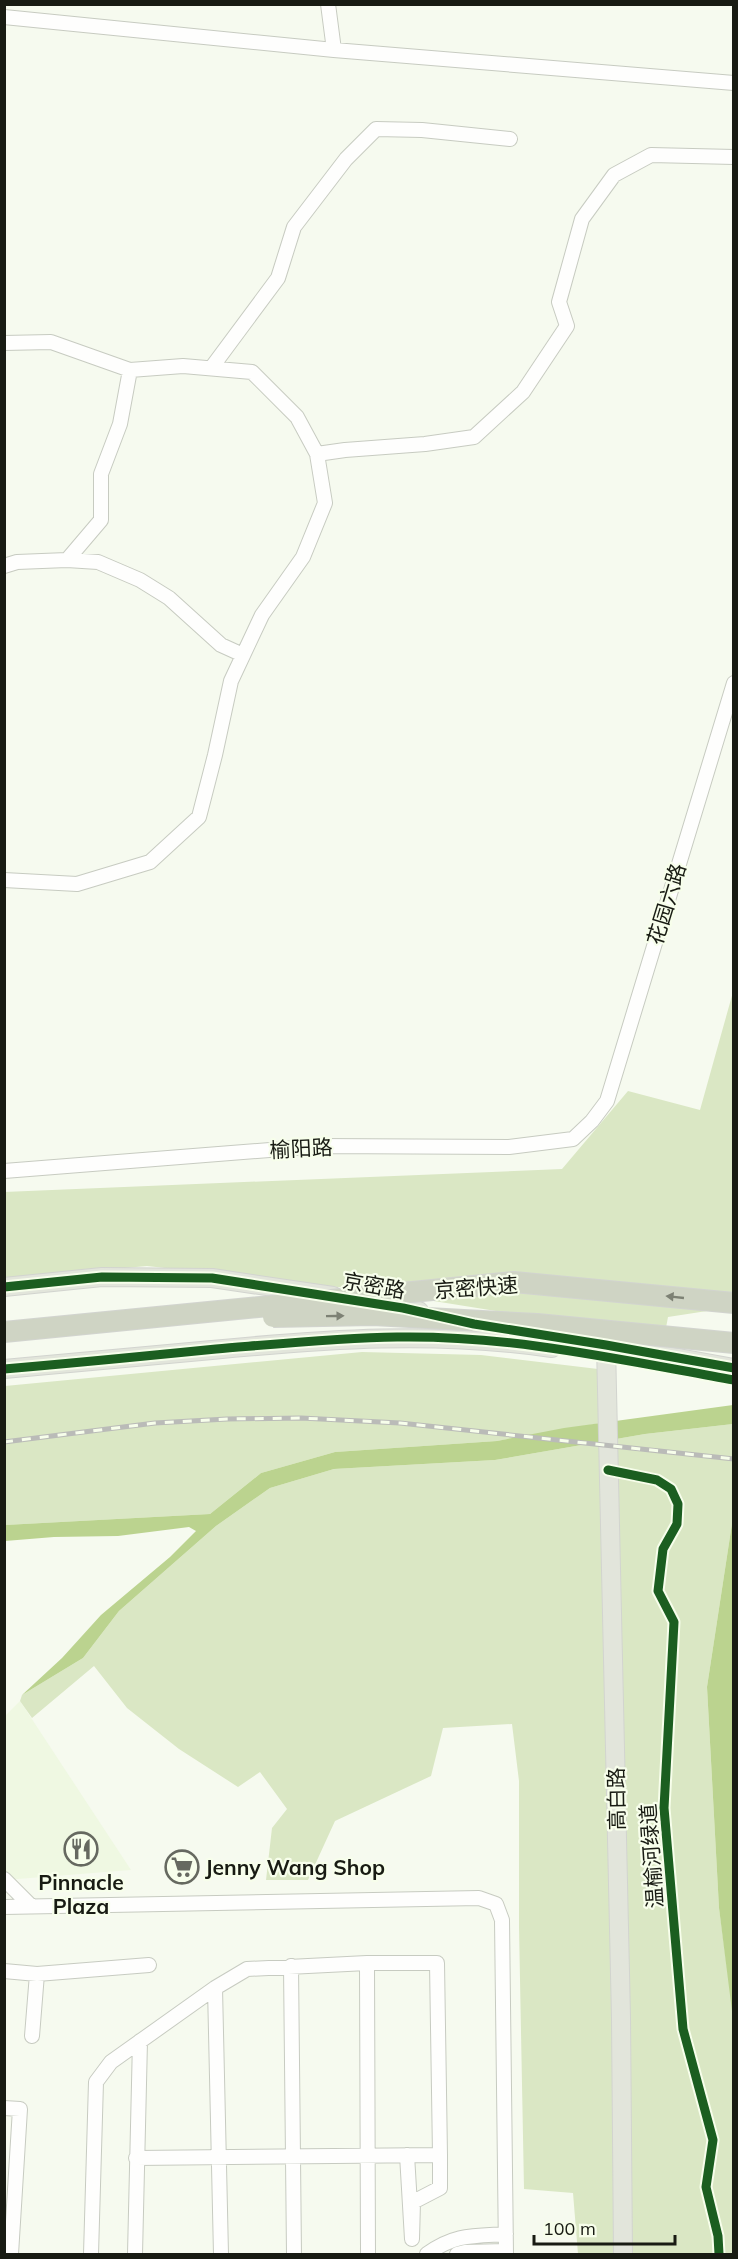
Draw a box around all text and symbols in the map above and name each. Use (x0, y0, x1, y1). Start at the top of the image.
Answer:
street label: 花园六路 (641, 860, 691, 948)
street label: 榆阳路 (269, 1133, 333, 1163)
street label: 京密路 (341, 1267, 407, 1303)
street label: 京密快速 (433, 1271, 519, 1303)
one-way arrow (666, 1292, 685, 1302)
one-way arrow (326, 1311, 345, 1321)
street label: 高白路 (602, 1767, 630, 1831)
street label: 温榆河绿道 (634, 1803, 668, 1909)
restaurant icon: Pinnacle Plaza (63, 1831, 99, 1867)
supermarket icon: Jenny Wang Shop (164, 1849, 200, 1885)
place label: Jenny Wang Shop (205, 1854, 385, 1880)
place label: Pinnacle Plaza (38, 1869, 124, 1919)
scale bar (534, 2208, 675, 2246)
text: 100 m (543, 2217, 596, 2240)

